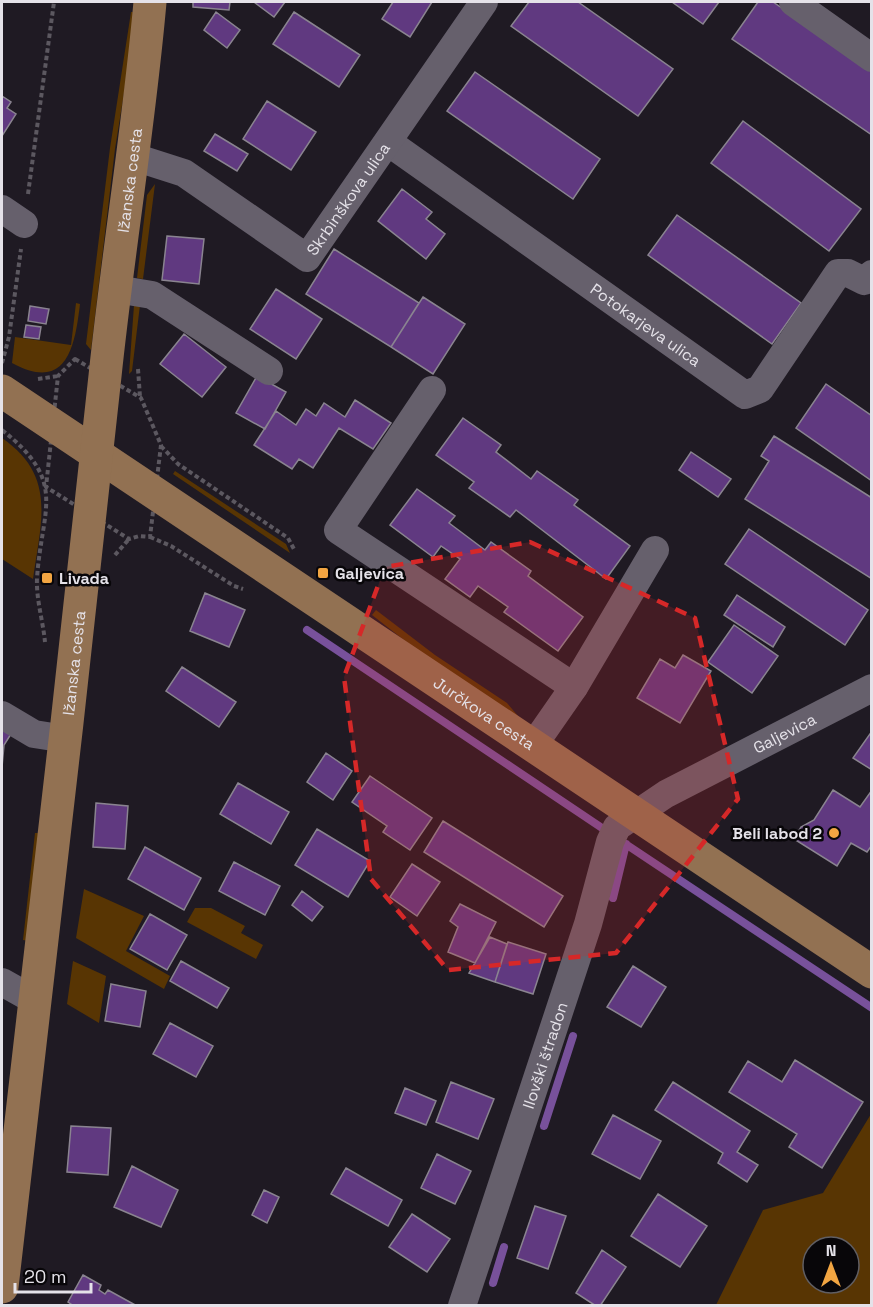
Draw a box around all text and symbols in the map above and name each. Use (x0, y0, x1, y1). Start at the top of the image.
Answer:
street label: Ižanska cesta (113, 127, 147, 234)
street label: Skrbinškova ulica (302, 138, 395, 260)
street label: Potokarjeva ulica (586, 279, 705, 372)
place label: Galjevica (335, 563, 404, 584)
marker: Galjevica (316, 566, 330, 580)
place label: Livada (59, 568, 109, 589)
marker: Livada (40, 571, 54, 585)
street label: Ižanska cesta (58, 610, 90, 717)
street label: Jurčkova cesta (429, 672, 539, 755)
street label: Galjevica (750, 709, 820, 758)
place label: Beli labod 2 (732, 823, 822, 844)
marker: Beli labod 2 (827, 826, 841, 840)
street label: Ilovški štradon (518, 999, 573, 1112)
north arrow (801, 1235, 861, 1295)
text: N (826, 1240, 836, 1261)
scale bar (15, 1256, 92, 1294)
text: 20 m (24, 1265, 67, 1288)

